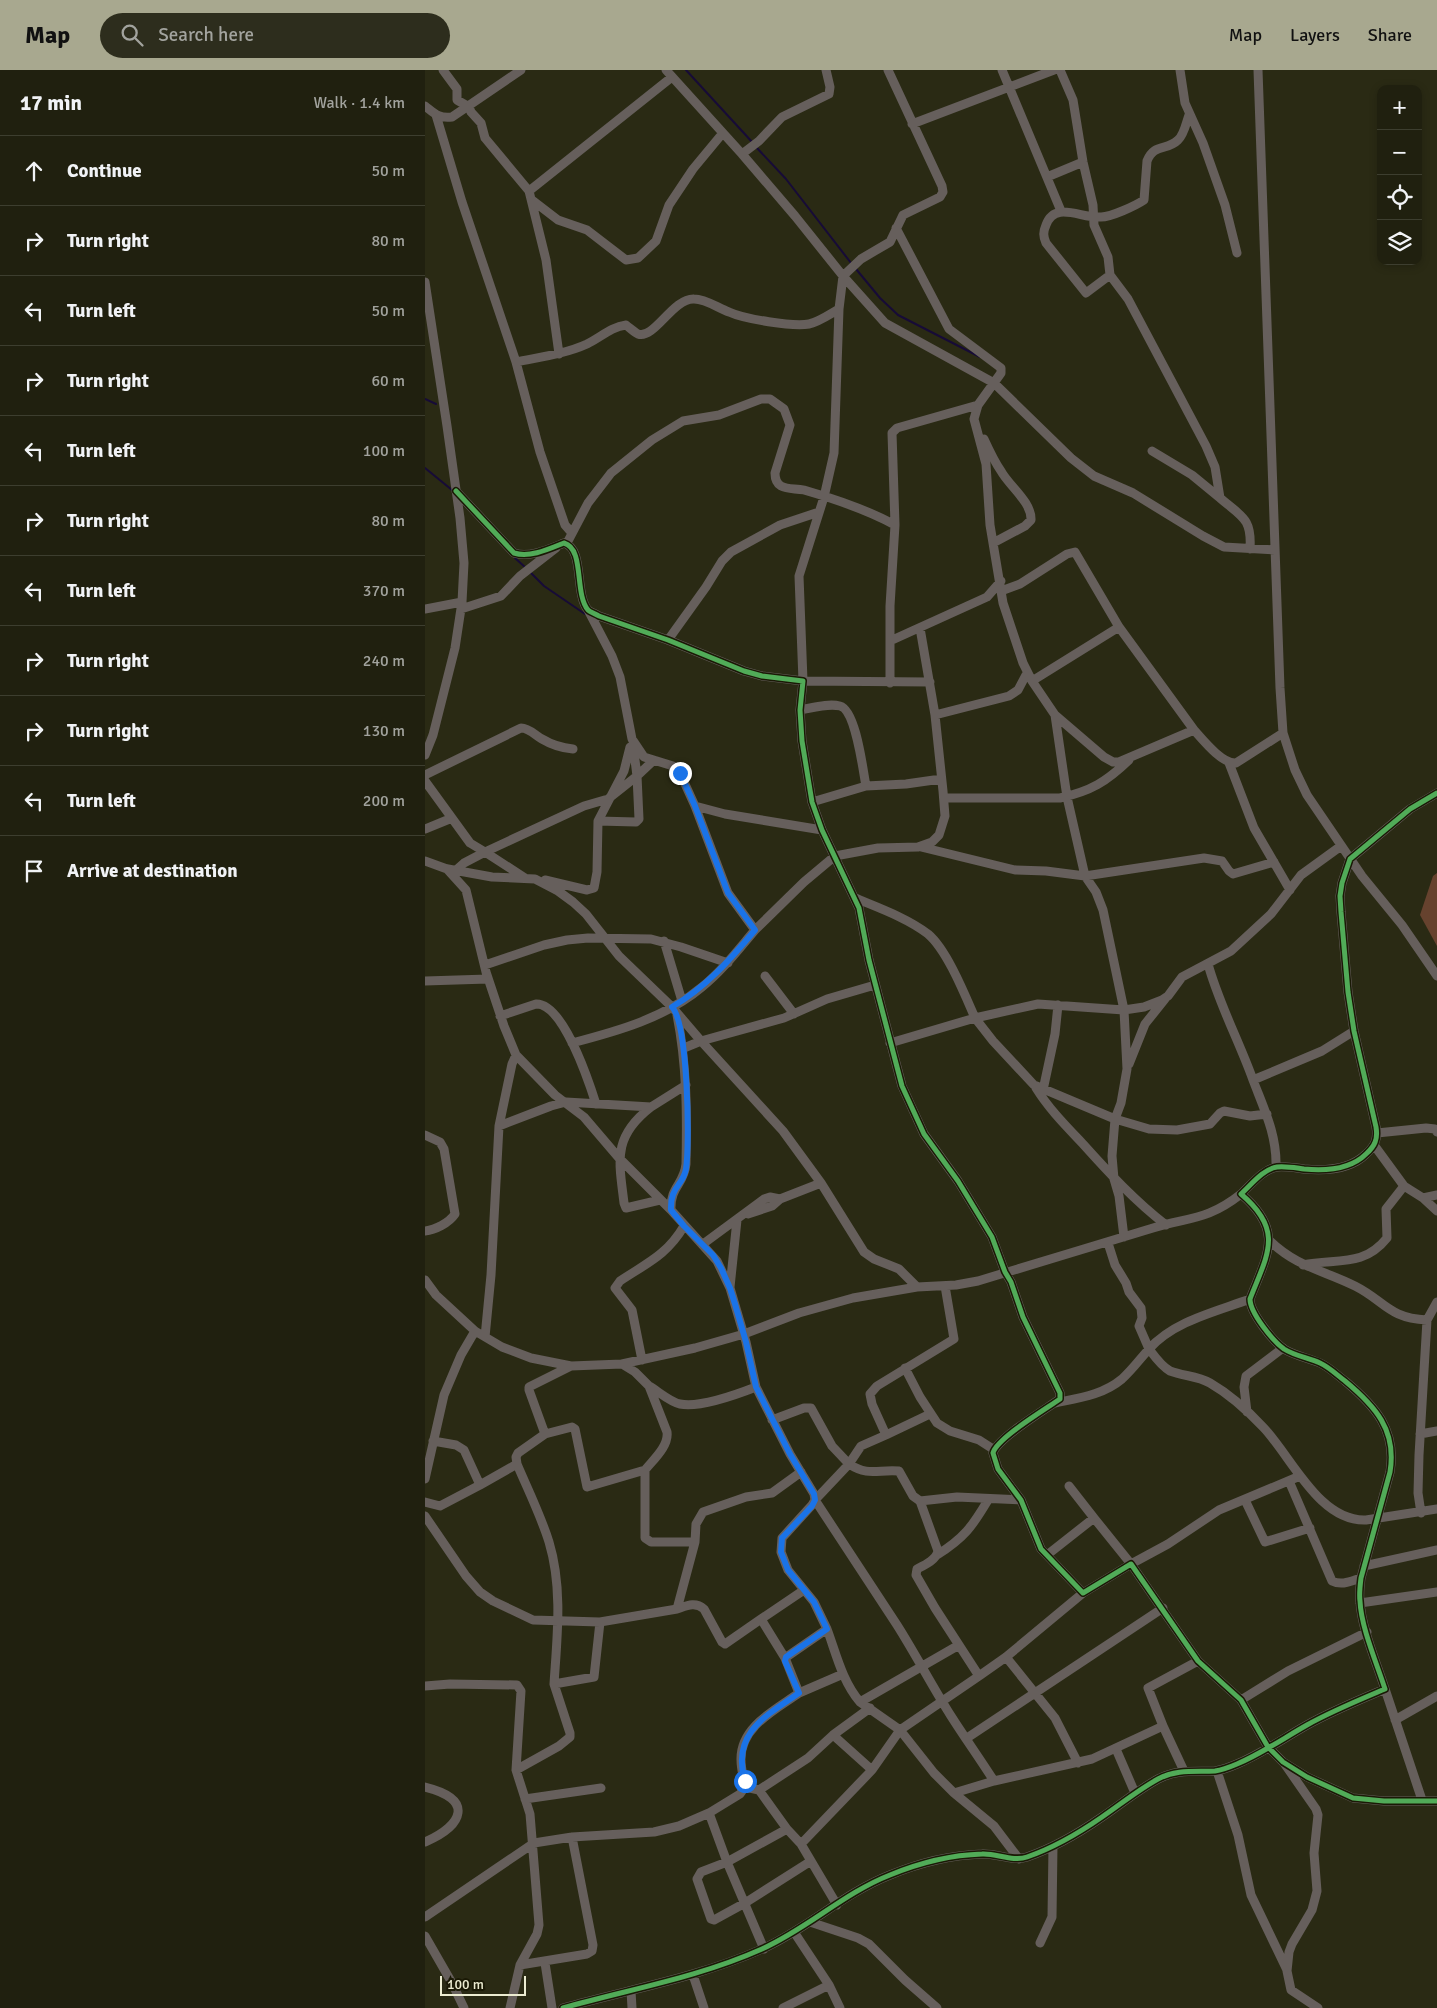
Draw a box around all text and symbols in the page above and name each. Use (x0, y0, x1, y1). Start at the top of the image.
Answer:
search box (100, 13, 450, 58)
text: Map (25, 20, 70, 50)
icon: search (118, 21, 146, 49)
text: Search here (158, 23, 254, 47)
text: Map (1229, 24, 1262, 46)
text: Layers (1290, 24, 1340, 46)
text: Share (1368, 24, 1412, 46)
map controls (1377, 85, 1422, 265)
button: + (1377, 85, 1422, 130)
text: 17 min (20, 90, 82, 116)
text: Walk · 1.4 km (313, 93, 405, 113)
button: − (1377, 130, 1422, 175)
icon: ahead (20, 157, 48, 185)
text: Continue (67, 159, 142, 183)
text: 50 m (371, 161, 405, 181)
button: locate (1377, 175, 1422, 220)
button: layers (1377, 220, 1422, 265)
icon: right (20, 227, 48, 255)
text: Turn right (67, 229, 149, 253)
text: 80 m (371, 231, 405, 251)
icon: left (20, 297, 48, 325)
text: Turn left (67, 299, 136, 323)
text: 50 m (371, 301, 405, 321)
icon: right (20, 367, 48, 395)
text: Turn right (67, 369, 149, 393)
text: 60 m (371, 371, 405, 391)
icon: left (20, 437, 48, 465)
text: Turn left (67, 439, 136, 463)
text: 100 m (363, 441, 405, 461)
icon: right (20, 507, 48, 535)
text: Turn right (67, 509, 149, 533)
text: 80 m (371, 511, 405, 531)
icon: left (20, 577, 48, 605)
text: Turn left (67, 579, 136, 603)
text: 370 m (363, 581, 405, 601)
icon: right (20, 647, 48, 675)
text: Turn right (67, 649, 149, 673)
text: 240 m (363, 651, 405, 671)
icon: right (20, 717, 48, 745)
text: Turn right (67, 719, 149, 743)
text: 130 m (363, 721, 405, 741)
route end (669, 762, 692, 785)
icon: left (20, 787, 48, 815)
text: Turn left (67, 789, 136, 813)
text: 200 m (363, 791, 405, 811)
icon: arrive (20, 857, 48, 885)
text: Arrive at destination (67, 859, 238, 883)
route start (734, 1770, 757, 1793)
scale bar (440, 1973, 526, 1996)
text: 100 m (447, 1976, 484, 1993)

